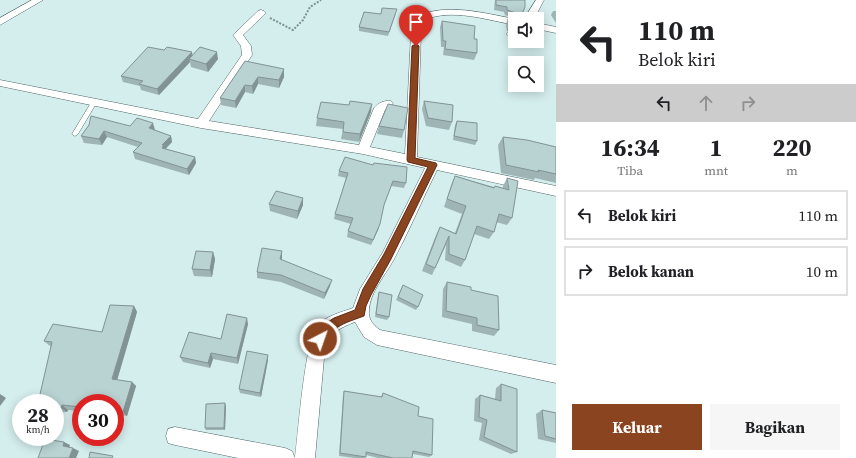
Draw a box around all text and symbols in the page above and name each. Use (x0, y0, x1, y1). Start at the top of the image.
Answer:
pin (399, 5, 433, 46)
icon: arrive (405, 11, 427, 33)
text: 110 m (638, 11, 715, 49)
map controls (508, 12, 544, 92)
button: sound (508, 12, 544, 48)
icon: left (572, 16, 624, 68)
text: Belok kiri (638, 47, 716, 72)
button: search (508, 56, 544, 92)
icon: left (653, 92, 675, 114)
icon: ahead (695, 92, 717, 114)
icon: right (737, 92, 759, 114)
text: 16:34 (600, 131, 660, 164)
text: 1 (710, 131, 723, 164)
text: 220 (772, 131, 811, 164)
text: Tiba (617, 162, 643, 179)
text: mnt (704, 162, 728, 179)
text: m (786, 162, 798, 179)
icon: left (574, 204, 596, 226)
text: Belok kiri (608, 205, 676, 226)
text: 110 m (798, 205, 838, 226)
icon: right (574, 260, 596, 282)
text: Belok kanan (608, 261, 694, 282)
text: 10 m (806, 261, 838, 282)
position arrow (299, 318, 341, 360)
speed limit sign: 30 (72, 394, 124, 446)
text: 28 (27, 401, 49, 429)
button: Keluar (572, 404, 702, 450)
button: Bagikan (710, 404, 840, 450)
text: km/h (26, 423, 50, 436)

